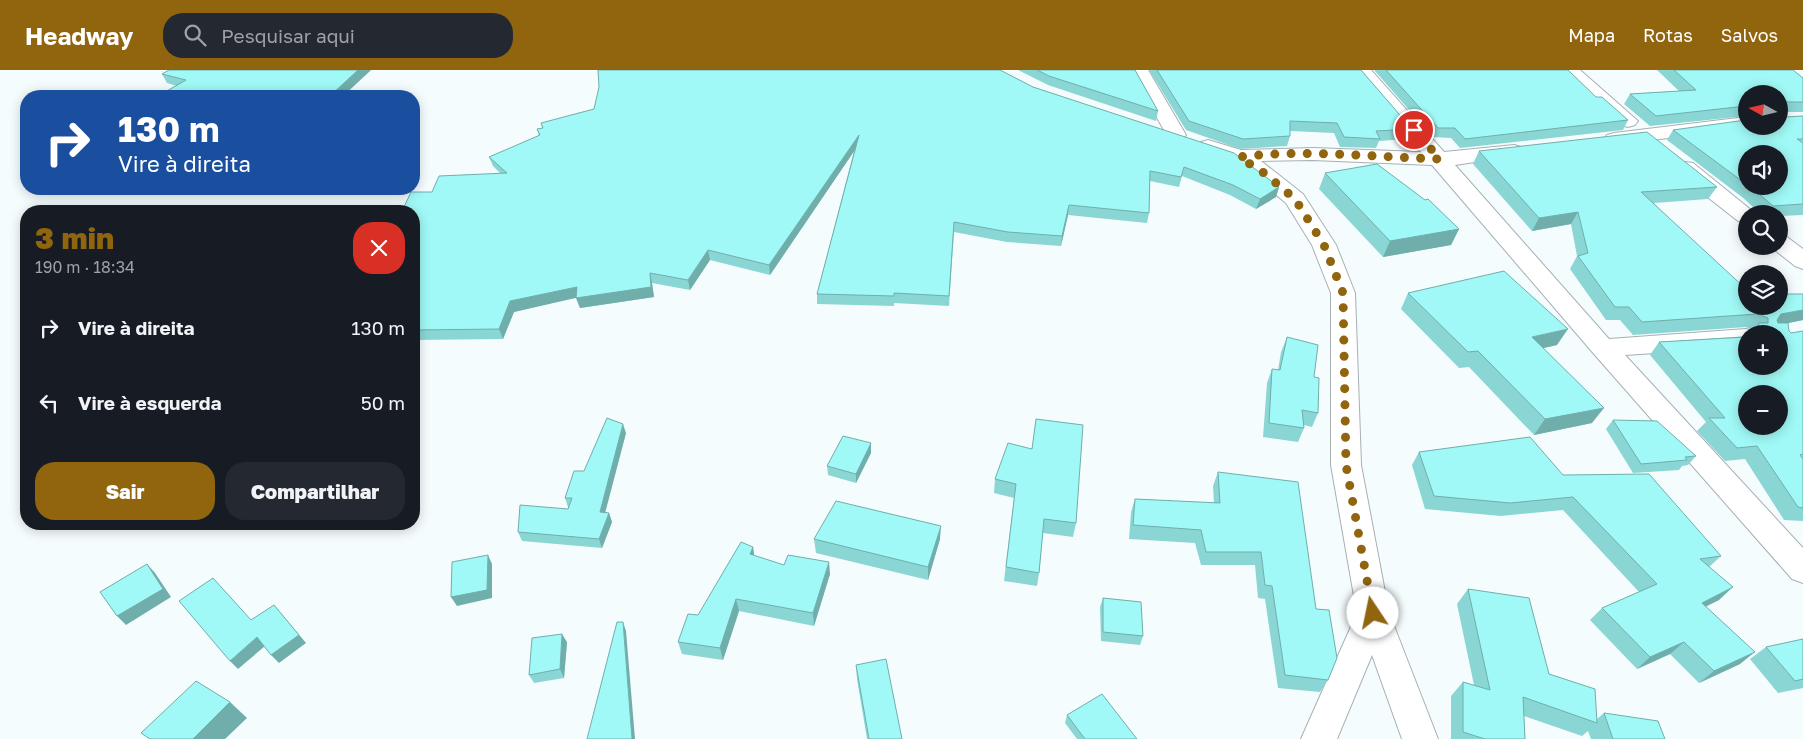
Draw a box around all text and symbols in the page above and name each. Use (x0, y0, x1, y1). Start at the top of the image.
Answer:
search box (163, 13, 513, 58)
text: Headway (25, 21, 133, 50)
icon: search (181, 21, 209, 49)
text: Pesquisar aqui (221, 24, 355, 47)
text: Mapa (1568, 24, 1615, 46)
text: Rotas (1643, 24, 1693, 46)
text: Salvos (1721, 24, 1778, 46)
north arrow (1738, 85, 1788, 135)
map controls (1738, 85, 1788, 435)
text: 130 m (118, 108, 220, 150)
pin (1393, 109, 1435, 151)
icon: right (35, 110, 100, 175)
icon: arrive (1400, 116, 1428, 144)
button: sound (1738, 145, 1788, 195)
text: Vire à direita (118, 150, 251, 177)
button: search (1738, 205, 1788, 255)
text: 3 min (35, 220, 114, 256)
button: close (353, 222, 405, 274)
text: 190 m · 18:34 (35, 257, 135, 277)
button: layers (1738, 265, 1788, 315)
icon: right (35, 314, 63, 342)
text: Vire à direita (78, 316, 195, 339)
text: 130 m (351, 316, 405, 339)
button: + (1738, 325, 1788, 375)
button: − (1738, 385, 1788, 435)
icon: left (35, 389, 63, 417)
text: Vire à esquerda (78, 391, 221, 414)
text: 50 m (361, 391, 405, 414)
button: Sair (35, 462, 215, 520)
button: Compartilhar (225, 462, 405, 520)
position arrow (1346, 586, 1398, 638)

